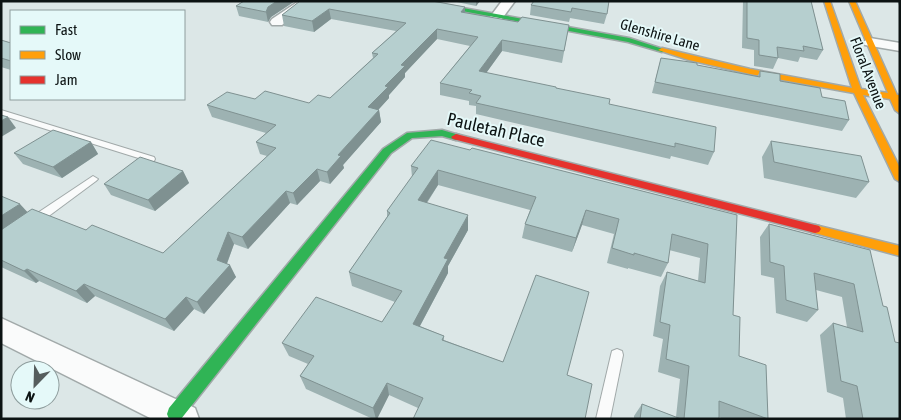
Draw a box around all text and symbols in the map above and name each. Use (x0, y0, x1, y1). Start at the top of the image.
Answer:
legend (10, 10, 185, 100)
street label: Glenshire Lane (618, 15, 702, 54)
text: Fast (55, 21, 77, 38)
street label: Floral Avenue (847, 34, 890, 111)
text: Slow (55, 46, 81, 63)
text: Jam (55, 71, 78, 88)
street label: Pauletah Place (445, 108, 547, 151)
north arrow (10, 360, 60, 410)
text: N (23, 388, 37, 406)

